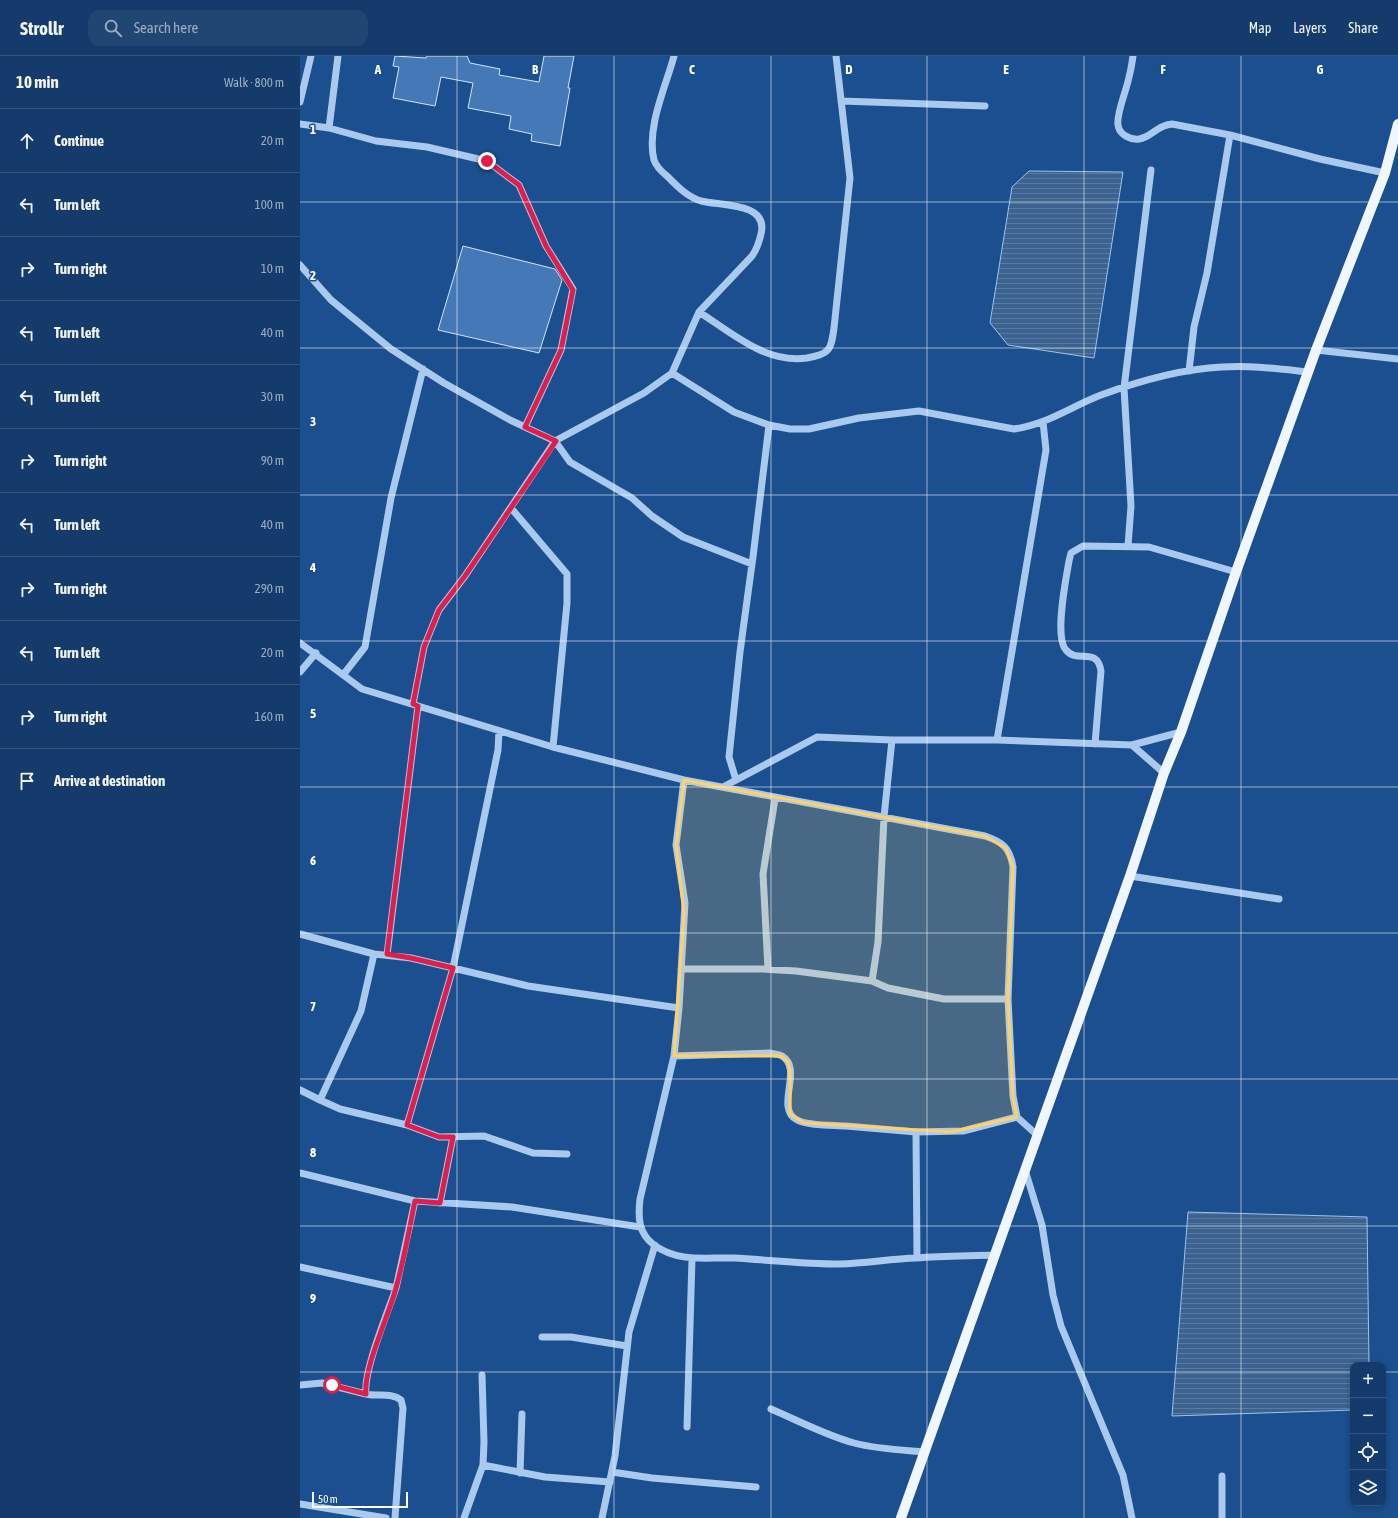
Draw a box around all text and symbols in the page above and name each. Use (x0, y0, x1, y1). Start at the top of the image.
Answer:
search box (88, 10, 368, 46)
text: Strollr (20, 17, 64, 39)
icon: search (102, 17, 124, 39)
text: Search here (134, 19, 198, 36)
text: Map (1249, 20, 1271, 36)
text: Layers (1293, 20, 1326, 36)
text: Share (1348, 20, 1378, 36)
text: A (374, 62, 382, 77)
text: B (532, 62, 539, 77)
text: C (689, 62, 695, 77)
text: D (845, 62, 853, 77)
text: E (1003, 62, 1009, 77)
text: F (1160, 62, 1166, 77)
text: G (1317, 62, 1324, 77)
text: 10 min (16, 72, 59, 92)
text: Walk · 800 m (224, 75, 284, 90)
text: 1 (310, 122, 316, 137)
icon: ahead (16, 130, 38, 152)
text: Continue (54, 132, 104, 149)
text: 20 m (261, 133, 284, 148)
route end (478, 152, 496, 170)
icon: left (16, 194, 38, 216)
text: Turn left (54, 196, 100, 213)
text: 100 m (255, 197, 284, 212)
icon: right (16, 258, 38, 280)
text: Turn right (54, 260, 107, 277)
text: 10 m (261, 261, 284, 276)
text: 2 (310, 268, 316, 283)
icon: left (16, 322, 38, 344)
text: Turn left (54, 324, 100, 341)
text: 40 m (261, 325, 284, 340)
icon: left (16, 386, 38, 408)
text: Turn left (54, 388, 100, 405)
text: 30 m (261, 389, 284, 404)
text: 3 (310, 414, 316, 429)
icon: right (16, 450, 38, 472)
text: Turn right (54, 452, 107, 469)
text: 90 m (261, 453, 284, 468)
icon: left (16, 514, 38, 536)
text: Turn left (54, 516, 100, 533)
text: 40 m (261, 517, 284, 532)
text: 4 (309, 560, 316, 575)
icon: right (16, 578, 38, 600)
text: Turn right (54, 580, 107, 597)
text: 290 m (255, 581, 284, 596)
icon: left (16, 642, 38, 664)
text: Turn left (54, 644, 100, 661)
text: 20 m (261, 645, 284, 660)
icon: right (16, 706, 38, 728)
text: 5 (310, 706, 316, 721)
text: Turn right (54, 708, 107, 725)
text: 160 m (255, 709, 284, 724)
icon: arrive (16, 770, 38, 792)
text: Arrive at destination (54, 772, 165, 789)
text: 6 (310, 853, 316, 868)
text: 7 (310, 999, 316, 1014)
text: 8 (310, 1145, 316, 1160)
text: 9 (310, 1291, 316, 1306)
map controls (1350, 1362, 1386, 1506)
button: + (1350, 1362, 1386, 1398)
route start (323, 1376, 341, 1394)
button: − (1350, 1398, 1386, 1434)
button: locate (1350, 1434, 1386, 1470)
button: layers (1350, 1470, 1386, 1506)
scale bar (312, 1490, 408, 1509)
text: 50 m (318, 1493, 338, 1505)

